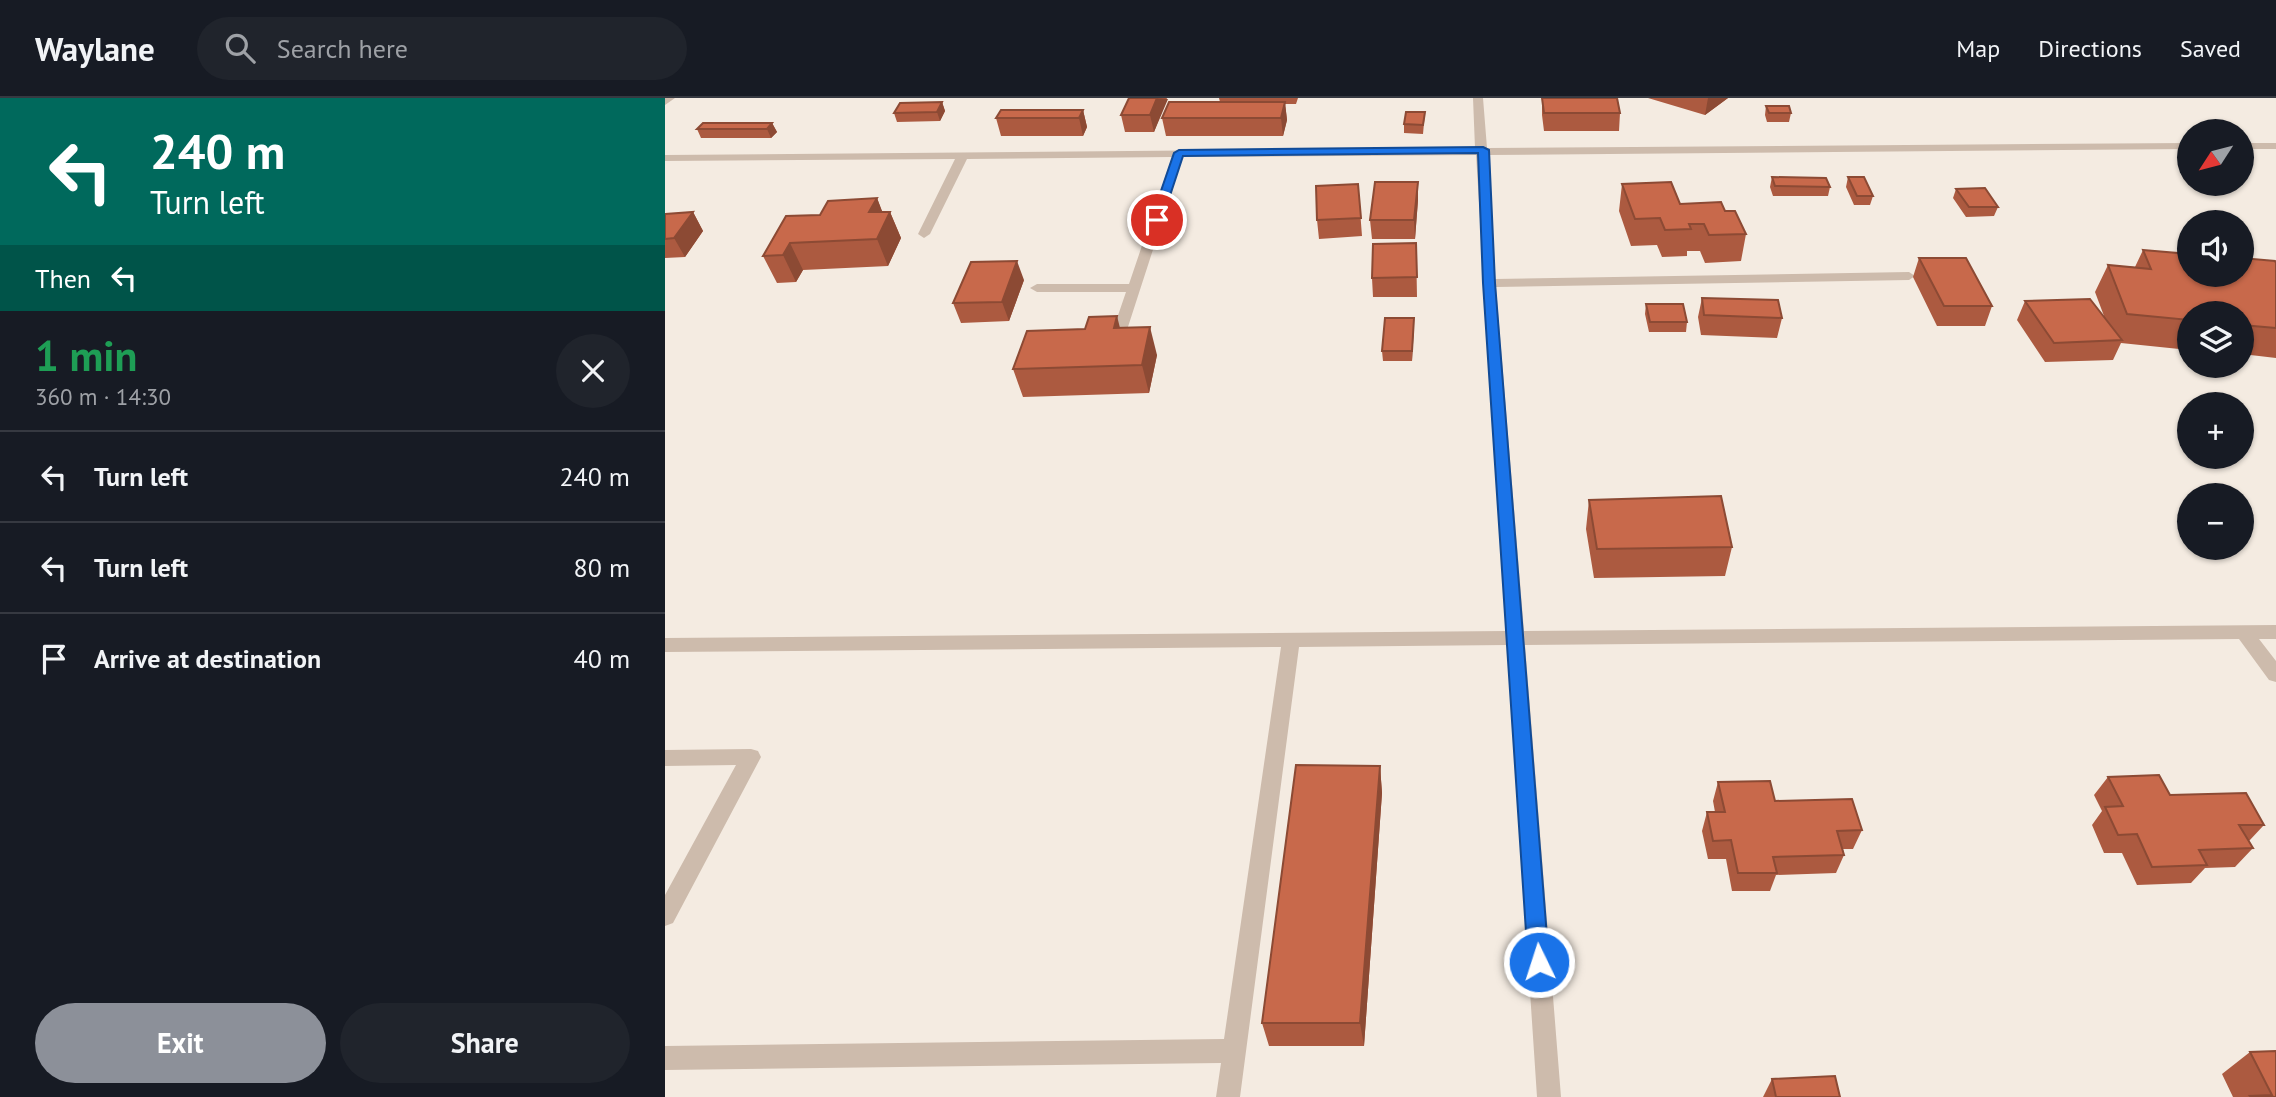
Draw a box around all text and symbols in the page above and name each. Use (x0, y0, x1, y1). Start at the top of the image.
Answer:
search box (197, 17, 687, 80)
text: Waylane (35, 27, 155, 70)
icon: search (221, 29, 259, 67)
text: Search here (277, 32, 408, 65)
text: Map (1956, 33, 2000, 64)
text: Directions (2038, 33, 2142, 64)
text: Saved (2180, 33, 2241, 64)
text: 240 m (150, 119, 285, 183)
north arrow (2177, 119, 2254, 196)
map controls (2177, 119, 2254, 560)
icon: left (35, 126, 126, 217)
text: Turn left (150, 181, 265, 223)
pin (1127, 190, 1187, 250)
icon: arrive (1138, 201, 1176, 239)
button: sound (2177, 210, 2254, 287)
icon: left (105, 259, 143, 297)
text: Then (35, 262, 91, 295)
button: layers (2177, 301, 2254, 378)
text: 1 min (35, 328, 137, 383)
button: close (556, 334, 630, 408)
text: 360 m · 14:30 (35, 382, 171, 411)
button: + (2177, 392, 2254, 469)
icon: left (35, 458, 73, 496)
text: Turn left (94, 460, 188, 493)
text: 240 m (559, 460, 630, 493)
button: − (2177, 483, 2254, 560)
icon: left (35, 549, 73, 587)
text: Turn left (94, 551, 188, 584)
text: 80 m (574, 551, 630, 584)
icon: arrive (35, 640, 73, 678)
text: Arrive at destination (94, 642, 321, 675)
text: 40 m (574, 642, 630, 675)
position arrow (1502, 925, 1576, 999)
button: Exit (35, 1003, 326, 1083)
button: Share (340, 1003, 630, 1083)

